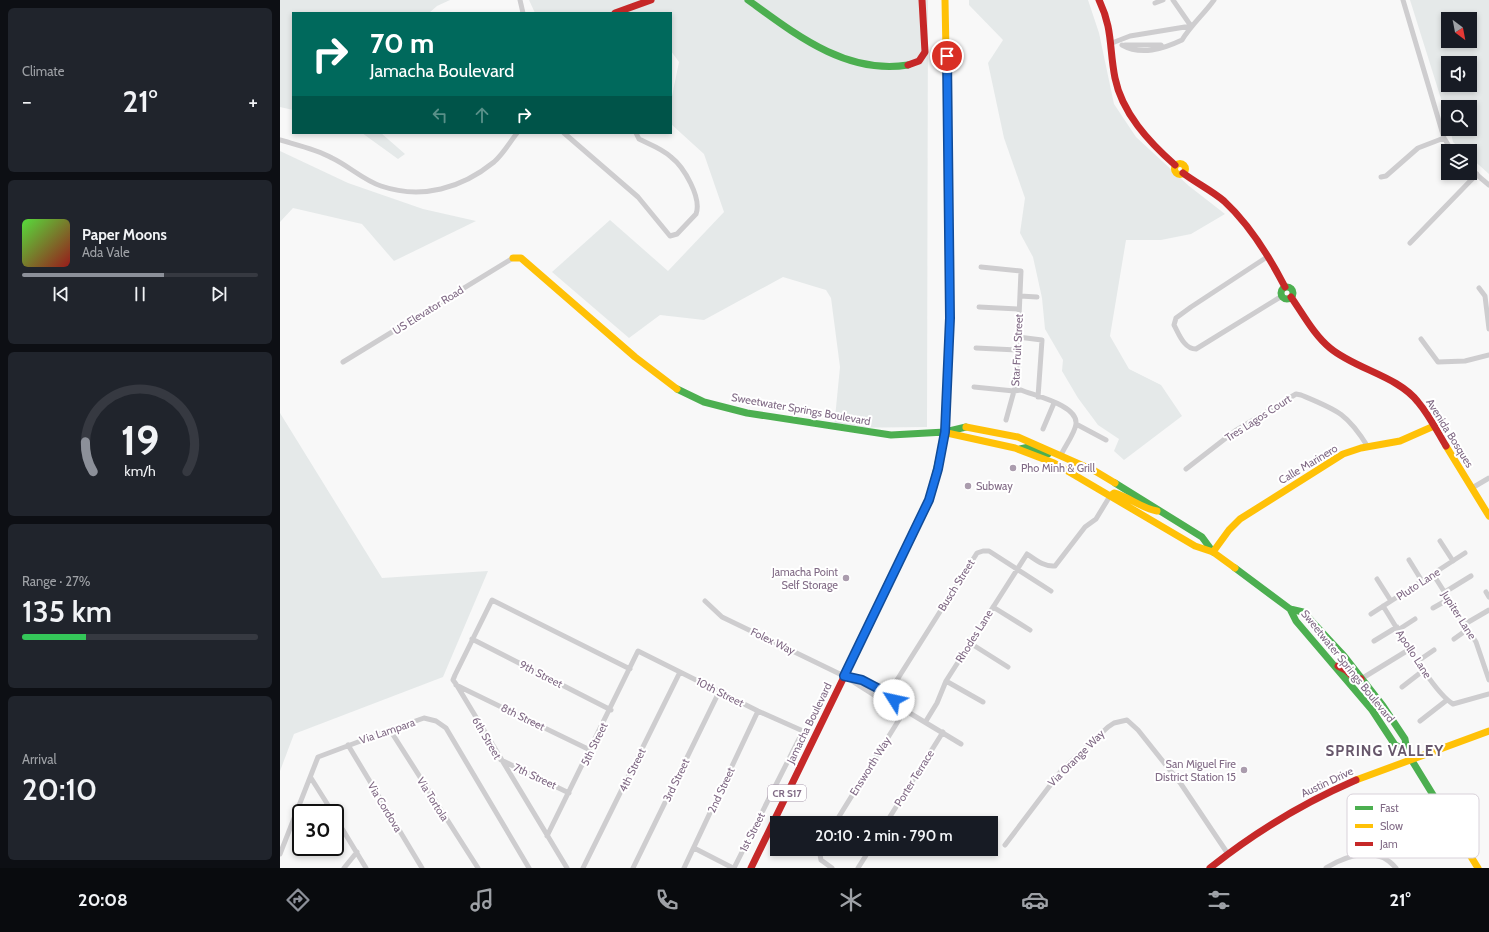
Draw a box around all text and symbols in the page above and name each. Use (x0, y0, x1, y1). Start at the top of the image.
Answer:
north arrow (1441, 12, 1477, 48)
map controls (1441, 12, 1477, 180)
text: 70 m (370, 26, 434, 60)
icon: right (304, 28, 356, 80)
pin (930, 39, 964, 73)
icon: arrive (936, 45, 958, 67)
button: sound (1441, 56, 1477, 92)
text: Jamacha Boulevard (370, 60, 514, 82)
text: Climate (22, 63, 64, 79)
text: 21° (122, 83, 158, 120)
text: − (22, 88, 32, 115)
text: + (248, 88, 258, 115)
button: search (1441, 100, 1477, 136)
icon: left (429, 104, 451, 126)
icon: ahead (471, 104, 493, 126)
icon: right (513, 104, 535, 126)
button: layers (1441, 144, 1477, 180)
text: Paper Moons (82, 226, 167, 244)
text: Ada Vale (82, 244, 130, 260)
icon: previous (50, 283, 72, 305)
icon: pause (129, 283, 151, 305)
icon: next (208, 283, 230, 305)
street label: US Elevator Road (390, 283, 466, 337)
street label: Star Fruit Street (1008, 313, 1026, 387)
street label: Sweetwater Springs Boulevard (730, 390, 872, 428)
street label: Tres Lagos Court (1222, 391, 1294, 445)
street label: Avenida Bosques (1423, 396, 1477, 471)
text: 19 (121, 415, 159, 465)
street label: Calle Marinero (1276, 441, 1340, 487)
place label: Pho Minh & Grill (1021, 461, 1095, 475)
text: km/h (124, 462, 156, 480)
marker: Pho Minh & Grill (1008, 463, 1018, 473)
place label: Subway (976, 479, 1013, 493)
marker: Subway (963, 481, 973, 491)
street label: Busch Street (935, 556, 978, 614)
street label: Pluto Lane (1393, 564, 1443, 603)
place label: Jamacha Point Self Storage (771, 565, 838, 592)
text: Range · 27% (22, 573, 90, 589)
marker: Jamacha Point Self Storage (841, 573, 851, 583)
street label: Jupiter Lane (1438, 587, 1480, 642)
text: 135 km (22, 593, 112, 630)
street label: Rhodes Lane (952, 607, 996, 665)
street label: Sweetwater Springs Boulevard (1298, 607, 1398, 725)
street label: Folex Way (748, 624, 798, 658)
street label: Apollo Lane (1393, 627, 1435, 681)
street label: 9th Street (517, 657, 565, 691)
street label: 10th Street (694, 674, 746, 710)
position arrow (873, 679, 915, 721)
street label: Jamacha Boulevard (783, 680, 835, 767)
street label: 8th Street (499, 700, 547, 734)
street label: 6th Street (469, 714, 505, 762)
street label: Via Lampara (357, 715, 417, 747)
street label: 5th Street (578, 720, 611, 768)
street label: Via Orange Way (1045, 726, 1108, 789)
street label: Ensworth Way (846, 734, 894, 798)
district label: SPRING VALLEY (1326, 742, 1444, 760)
street label: 4th Street (615, 746, 649, 794)
street label: Porter Terrace (891, 747, 937, 809)
text: Arrival (22, 751, 57, 767)
street label: 3rd Street (660, 756, 693, 804)
place label: San Miguel Fire District Station 15 (1155, 757, 1236, 784)
street label: 7th Street (511, 760, 559, 792)
street label: Austin Drive (1299, 764, 1356, 800)
street label: 2nd Street (704, 765, 738, 815)
marker: San Miguel Fire District Station 15 (1239, 765, 1249, 775)
text: 20:10 (22, 771, 97, 808)
street label: Via Tortola (414, 774, 452, 824)
street label: Via Cordova (365, 779, 406, 835)
road number: CR S17 (768, 785, 806, 801)
legend (1347, 794, 1479, 858)
text: Fast (1380, 801, 1399, 815)
speed limit sign: 30 (292, 804, 344, 856)
street label: 1st Street (736, 810, 768, 854)
text: Slow (1380, 819, 1403, 833)
text: 20:10 · 2 min · 790 m (815, 827, 953, 845)
text: Jam (1379, 837, 1398, 851)
icon: directions (284, 886, 312, 914)
icon: music (468, 886, 496, 914)
icon: phone (653, 886, 681, 914)
icon: climate (837, 886, 865, 914)
icon: car (1021, 886, 1049, 914)
icon: filters (1205, 886, 1233, 914)
text: 20:08 (78, 889, 128, 911)
text: 21° (1389, 889, 1411, 911)

